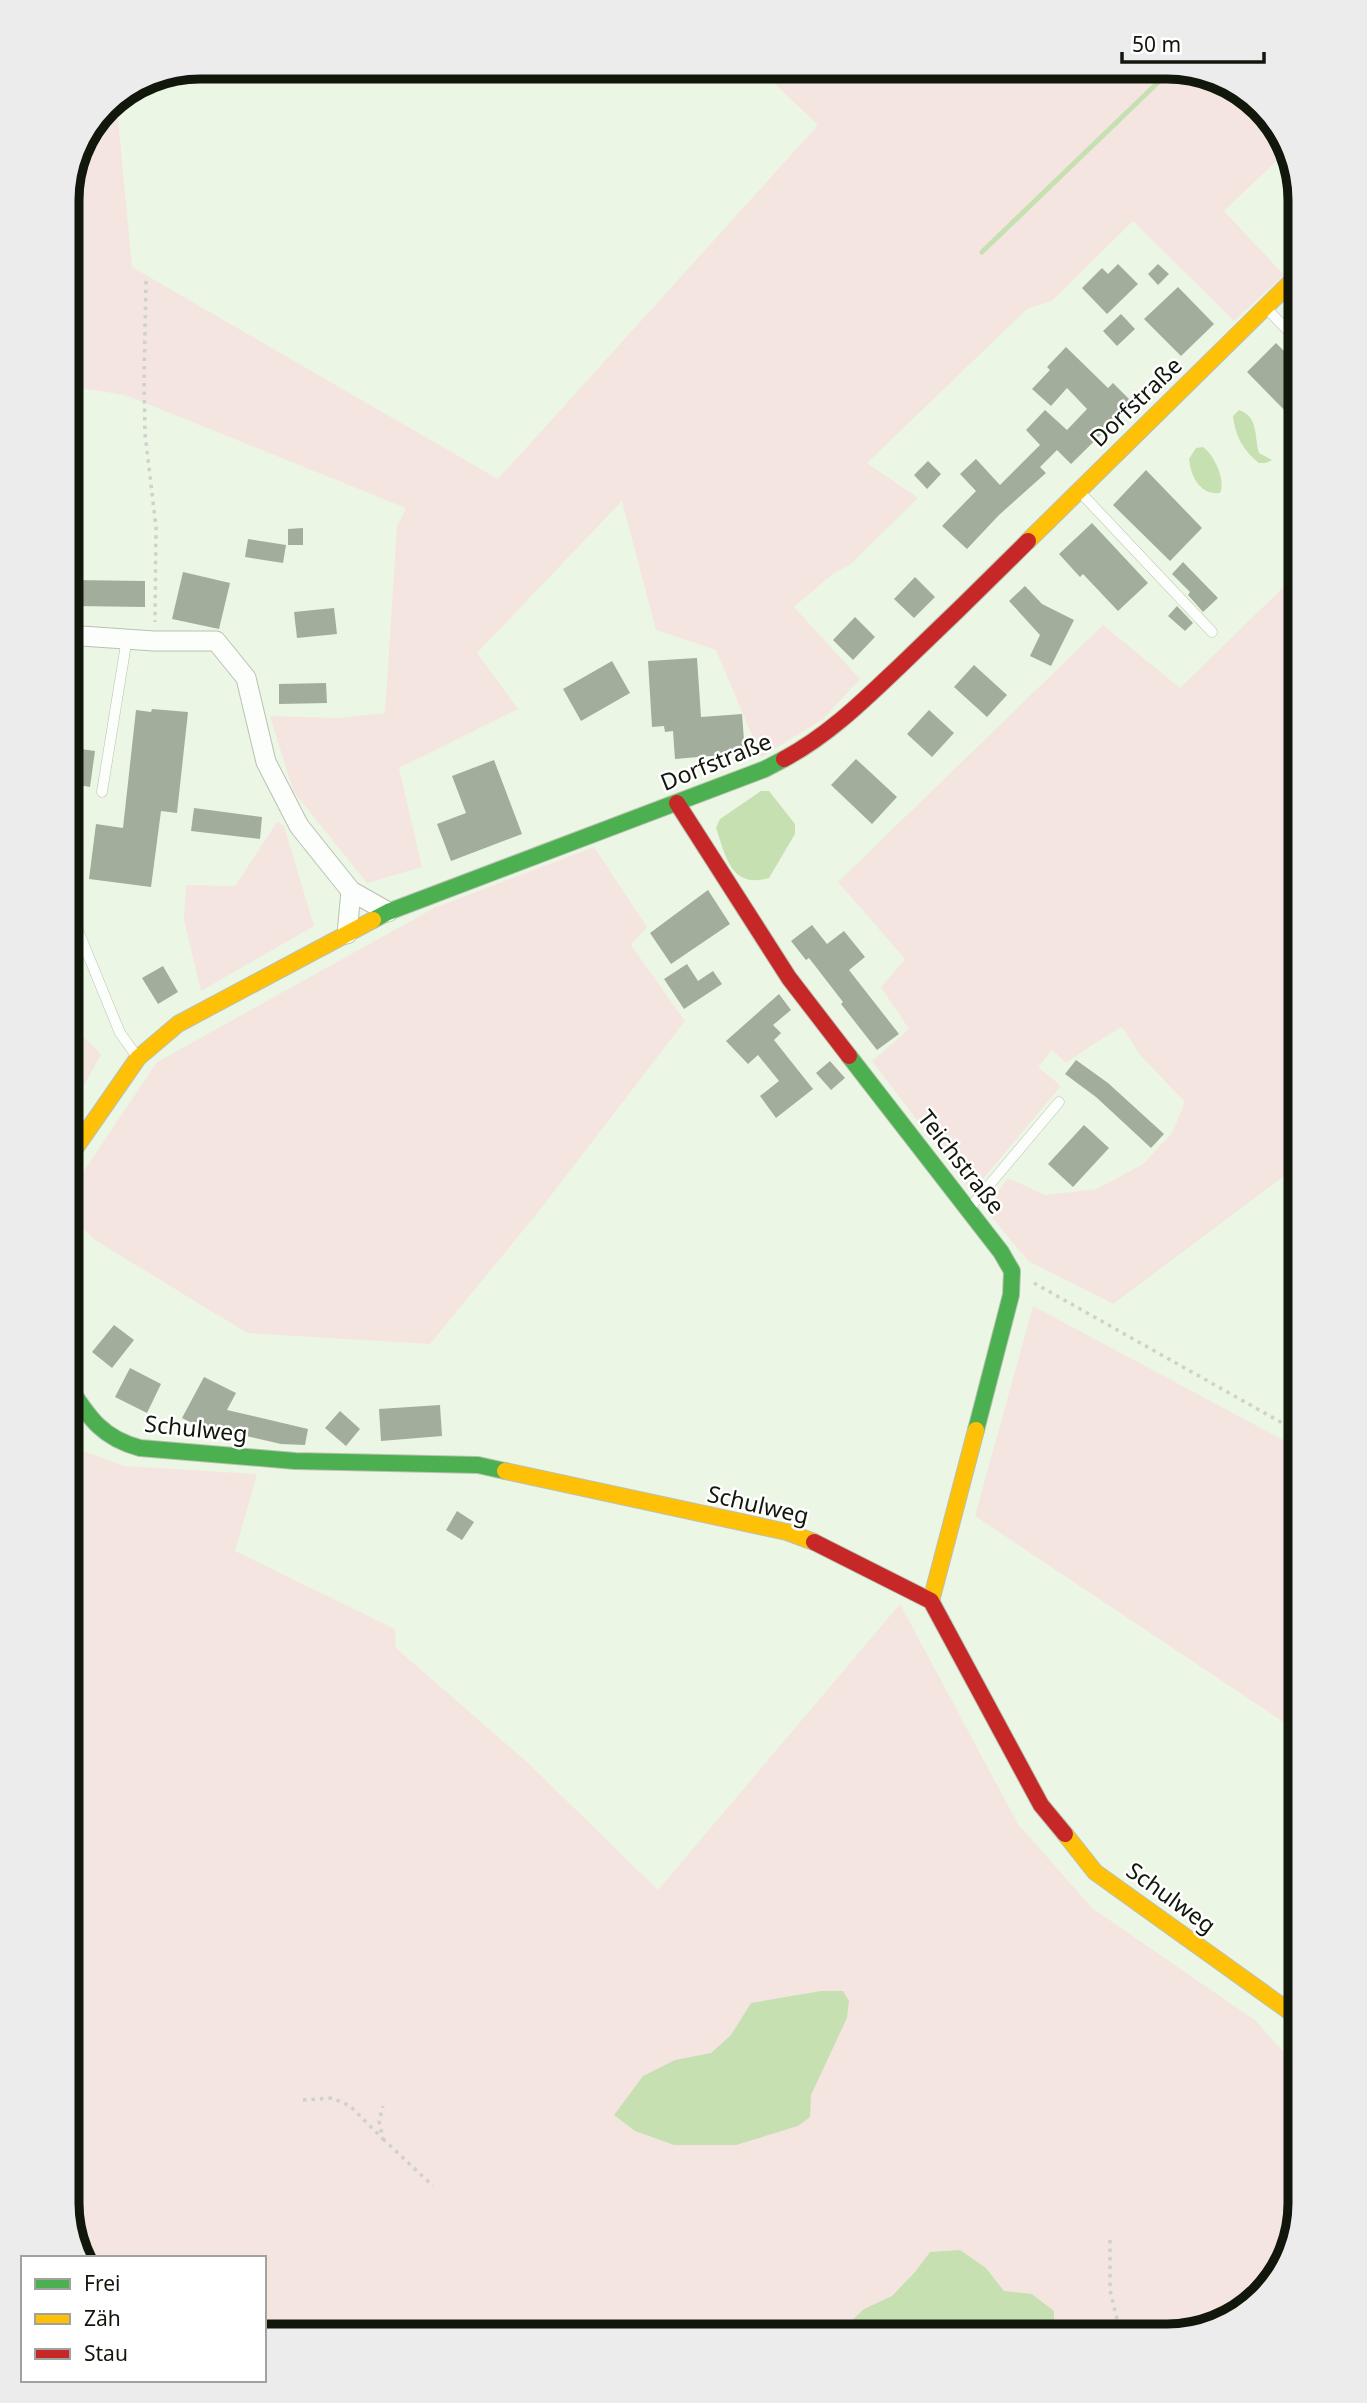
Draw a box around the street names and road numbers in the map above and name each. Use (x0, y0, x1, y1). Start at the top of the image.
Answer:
street label: Dorfstraße (1082, 349, 1188, 453)
street label: Dorfstraße (655, 724, 776, 798)
street label: Teichstraße (911, 1103, 1013, 1220)
street label: Schulweg (143, 1407, 249, 1449)
street label: Schulweg (704, 1477, 812, 1531)
street label: Schulweg (1120, 1854, 1223, 1940)

